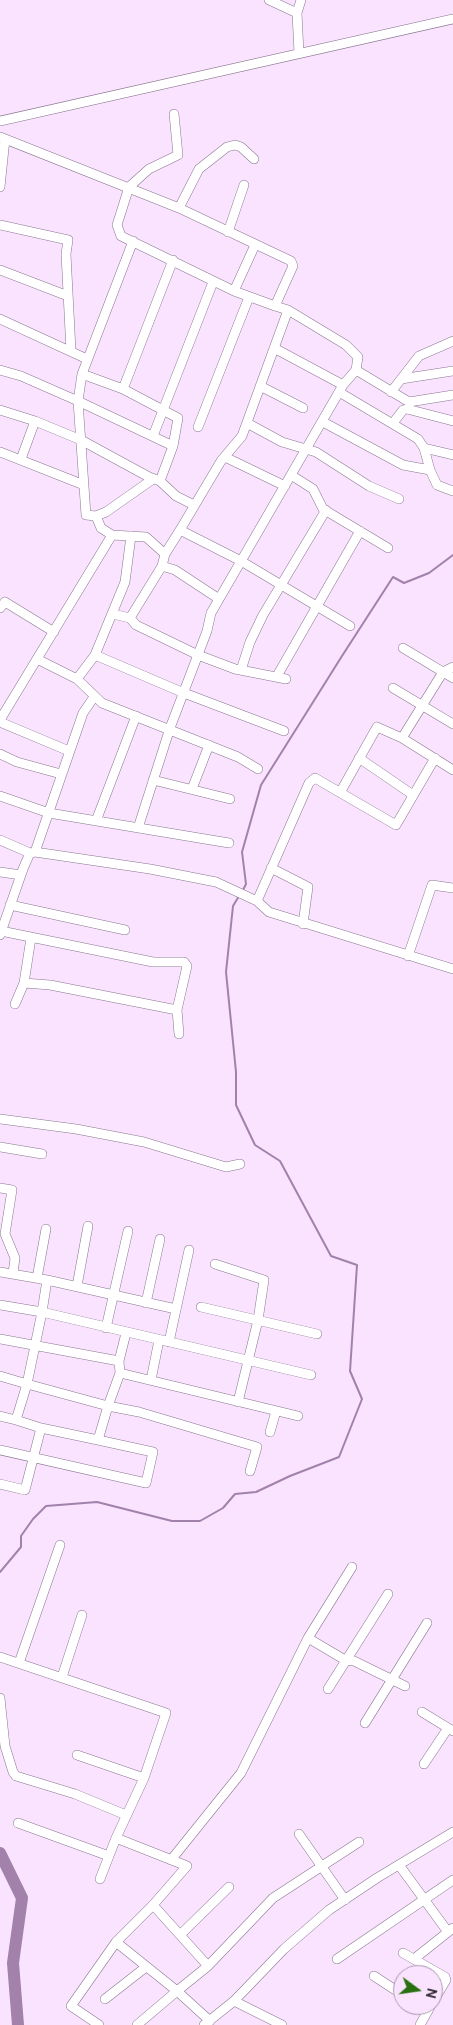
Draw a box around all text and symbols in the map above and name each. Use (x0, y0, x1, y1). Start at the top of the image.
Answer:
north arrow (393, 1965, 443, 2015)
text: N (422, 1986, 442, 2000)

